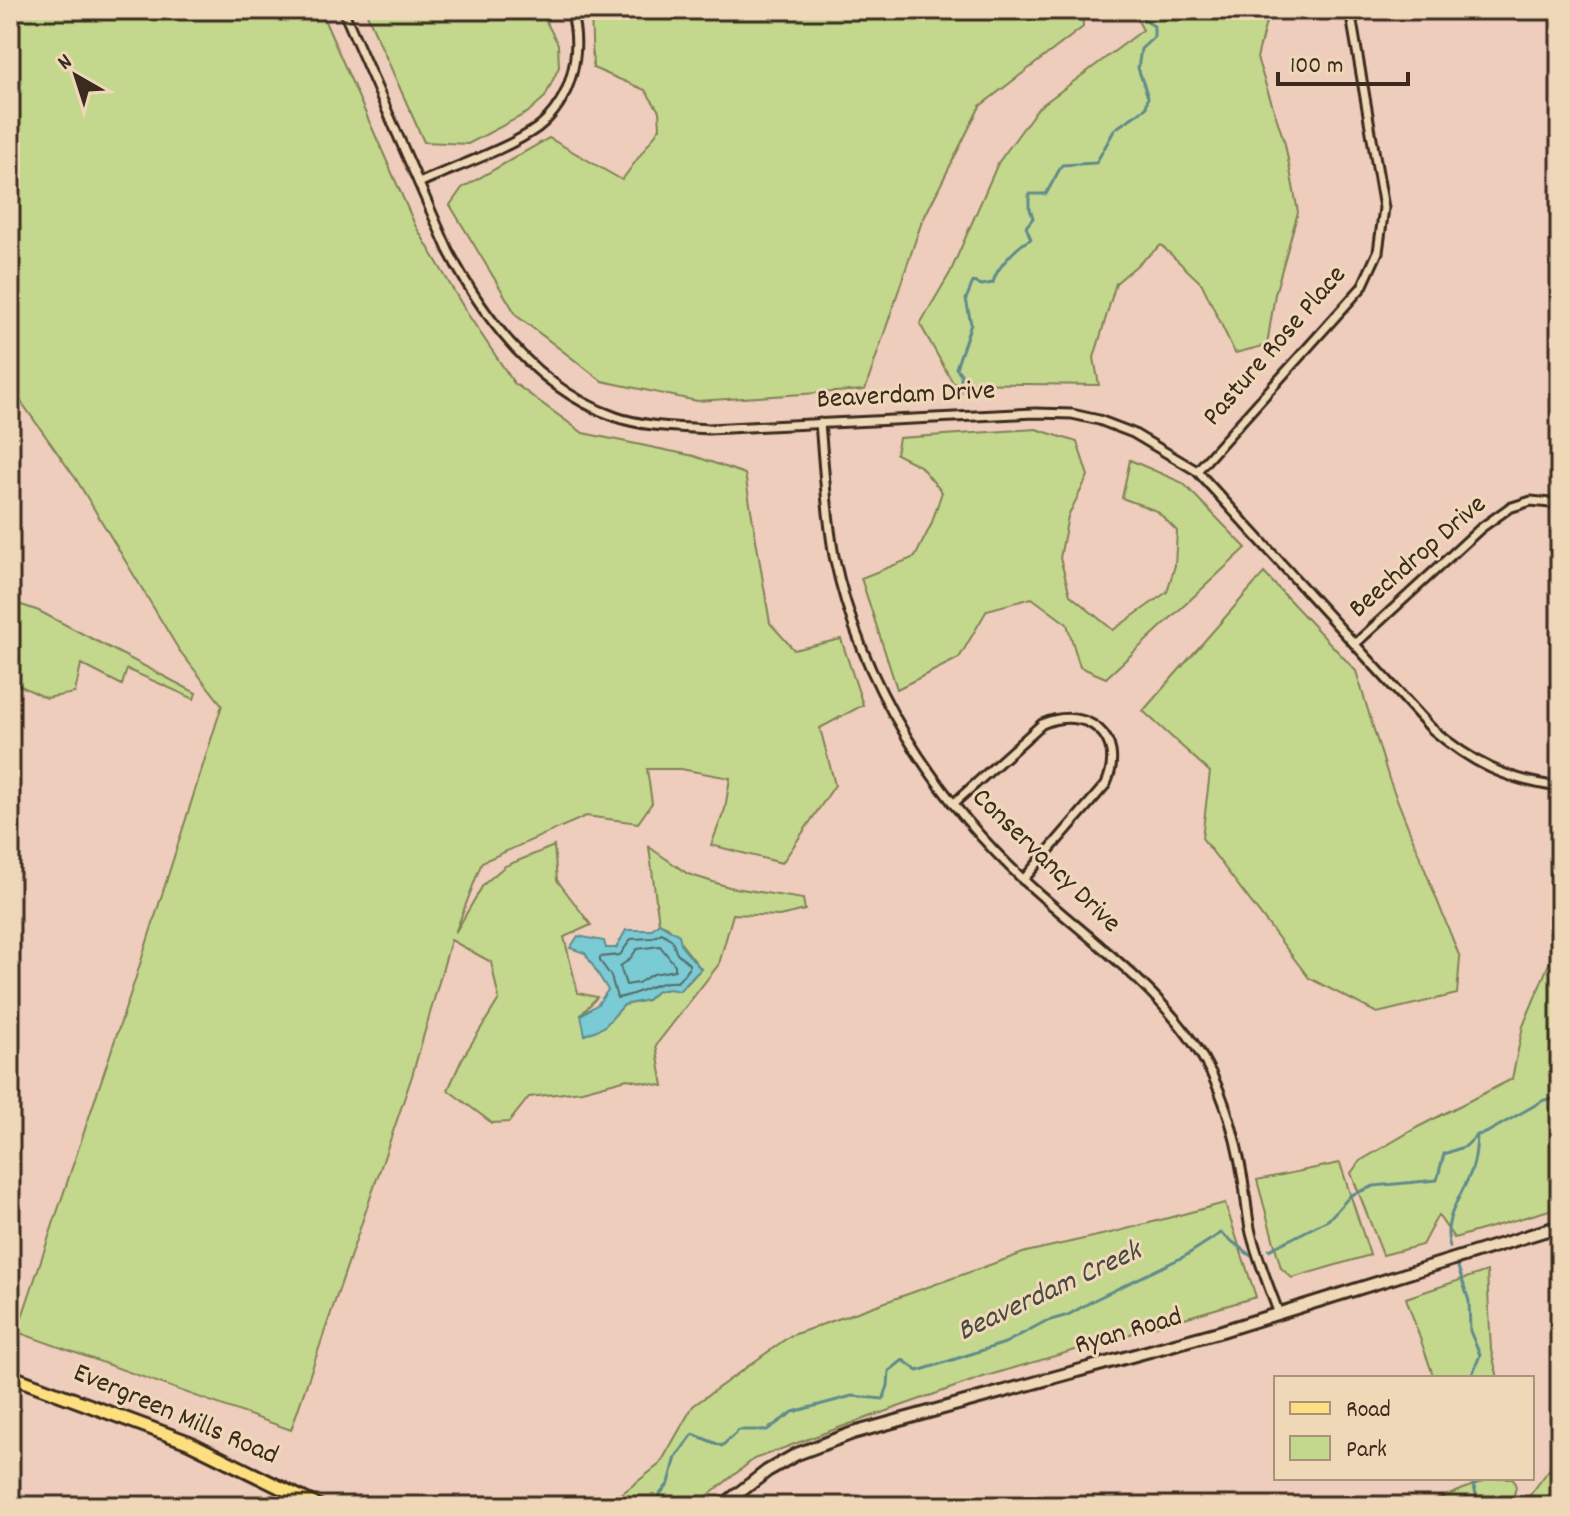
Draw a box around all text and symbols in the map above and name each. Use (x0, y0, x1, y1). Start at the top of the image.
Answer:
north arrow (36, 36, 116, 116)
scale bar (1278, 36, 1408, 86)
text: N (52, 48, 80, 79)
text: 100 m (1290, 50, 1343, 84)
street label: Pasture Rose Place (1195, 258, 1357, 436)
street label: Beaverdam Drive (816, 372, 996, 422)
street label: Beechdrop Drive (1341, 487, 1497, 629)
street label: Conservancy Drive (961, 780, 1129, 944)
water label: Beaverdam Creek (951, 1230, 1152, 1354)
street label: Ryan Road (1071, 1299, 1187, 1367)
street label: Evergreen Mills Road (66, 1355, 284, 1477)
legend (1274, 1376, 1534, 1480)
text: Road (1346, 1394, 1391, 1428)
text: Park (1346, 1434, 1387, 1468)

